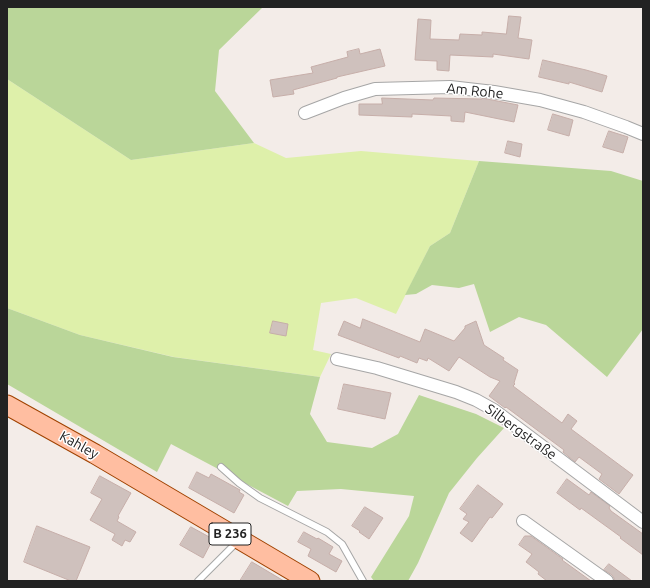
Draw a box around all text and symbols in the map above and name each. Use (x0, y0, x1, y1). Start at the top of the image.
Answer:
street label: Am Rohe (446, 80, 504, 102)
street label: Silbergstraße (482, 401, 560, 463)
street label: Kahley (57, 428, 101, 462)
road number: B 236 (209, 523, 251, 545)

